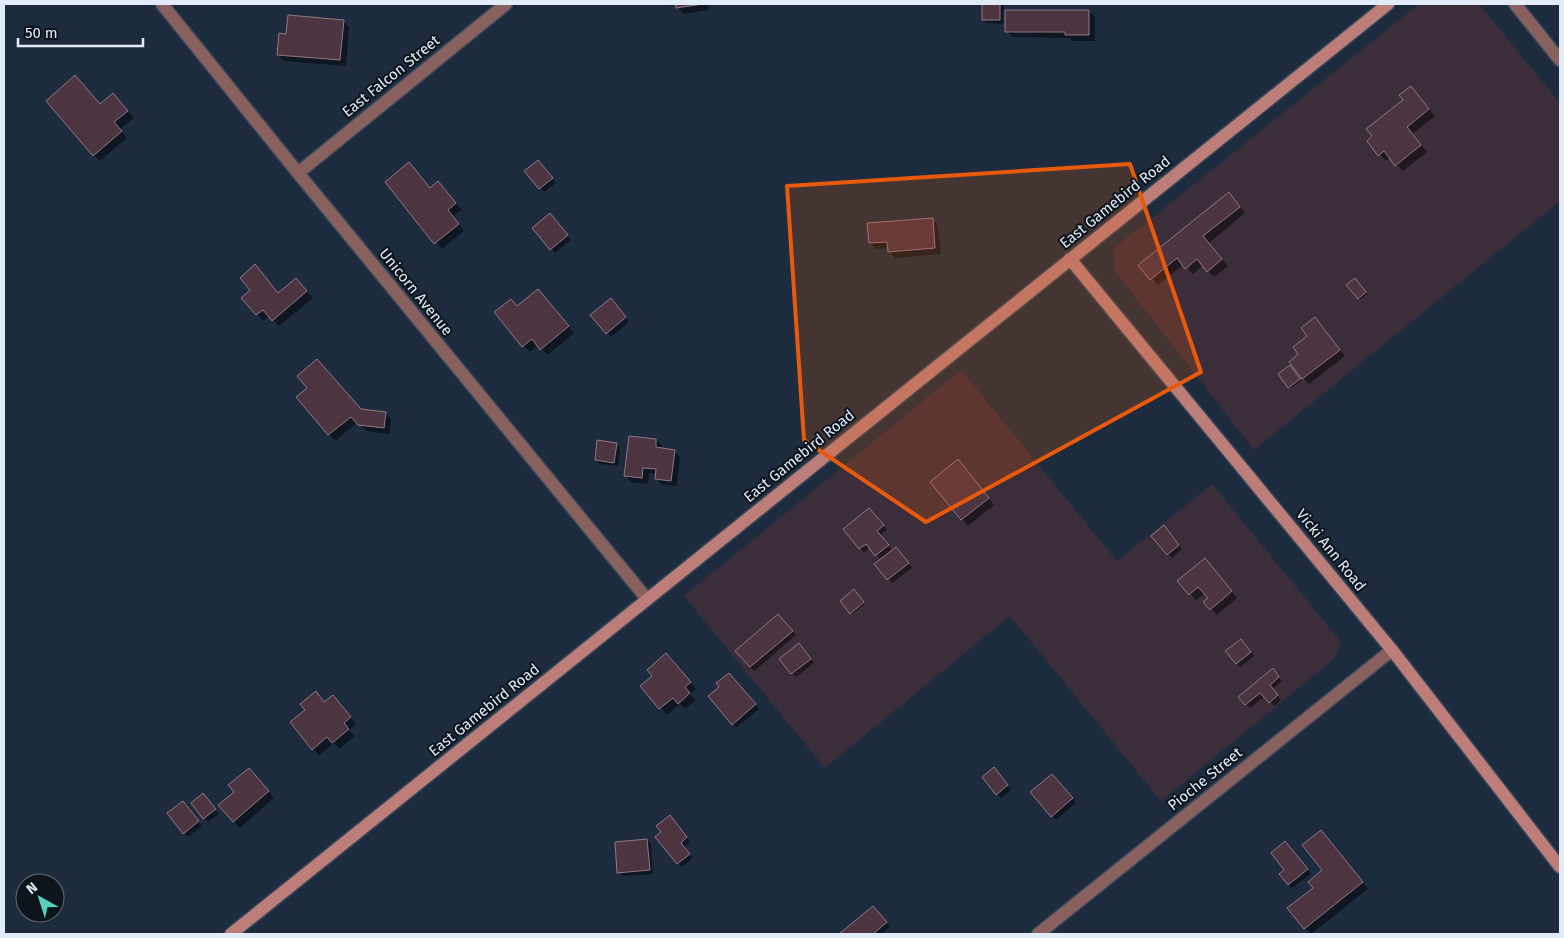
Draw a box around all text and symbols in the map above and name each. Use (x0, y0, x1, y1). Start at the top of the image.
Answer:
scale bar (18, 15, 142, 47)
text: 50 m (25, 24, 58, 42)
street label: East Falcon Street (339, 31, 444, 121)
street label: East Gamebird Road (1056, 152, 1174, 252)
street label: Unicorn Avenue (375, 245, 457, 339)
street label: East Gamebird Road (740, 406, 858, 506)
street label: Vicki Ann Road (1292, 505, 1370, 595)
street label: East Gamebird Road (425, 660, 543, 760)
street label: Pioche Street (1164, 743, 1246, 814)
north arrow (15, 873, 65, 923)
text: N (23, 879, 41, 898)

